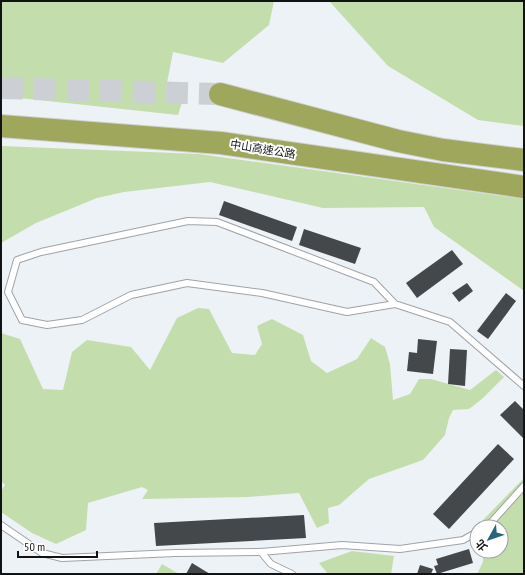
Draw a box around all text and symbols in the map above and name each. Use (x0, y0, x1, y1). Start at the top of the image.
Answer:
street label: 中山高速公路 (229, 137, 297, 161)
north arrow (469, 519, 509, 559)
scale bar (18, 533, 97, 559)
text: 北 (472, 537, 490, 554)
text: 50 m (24, 539, 45, 554)

